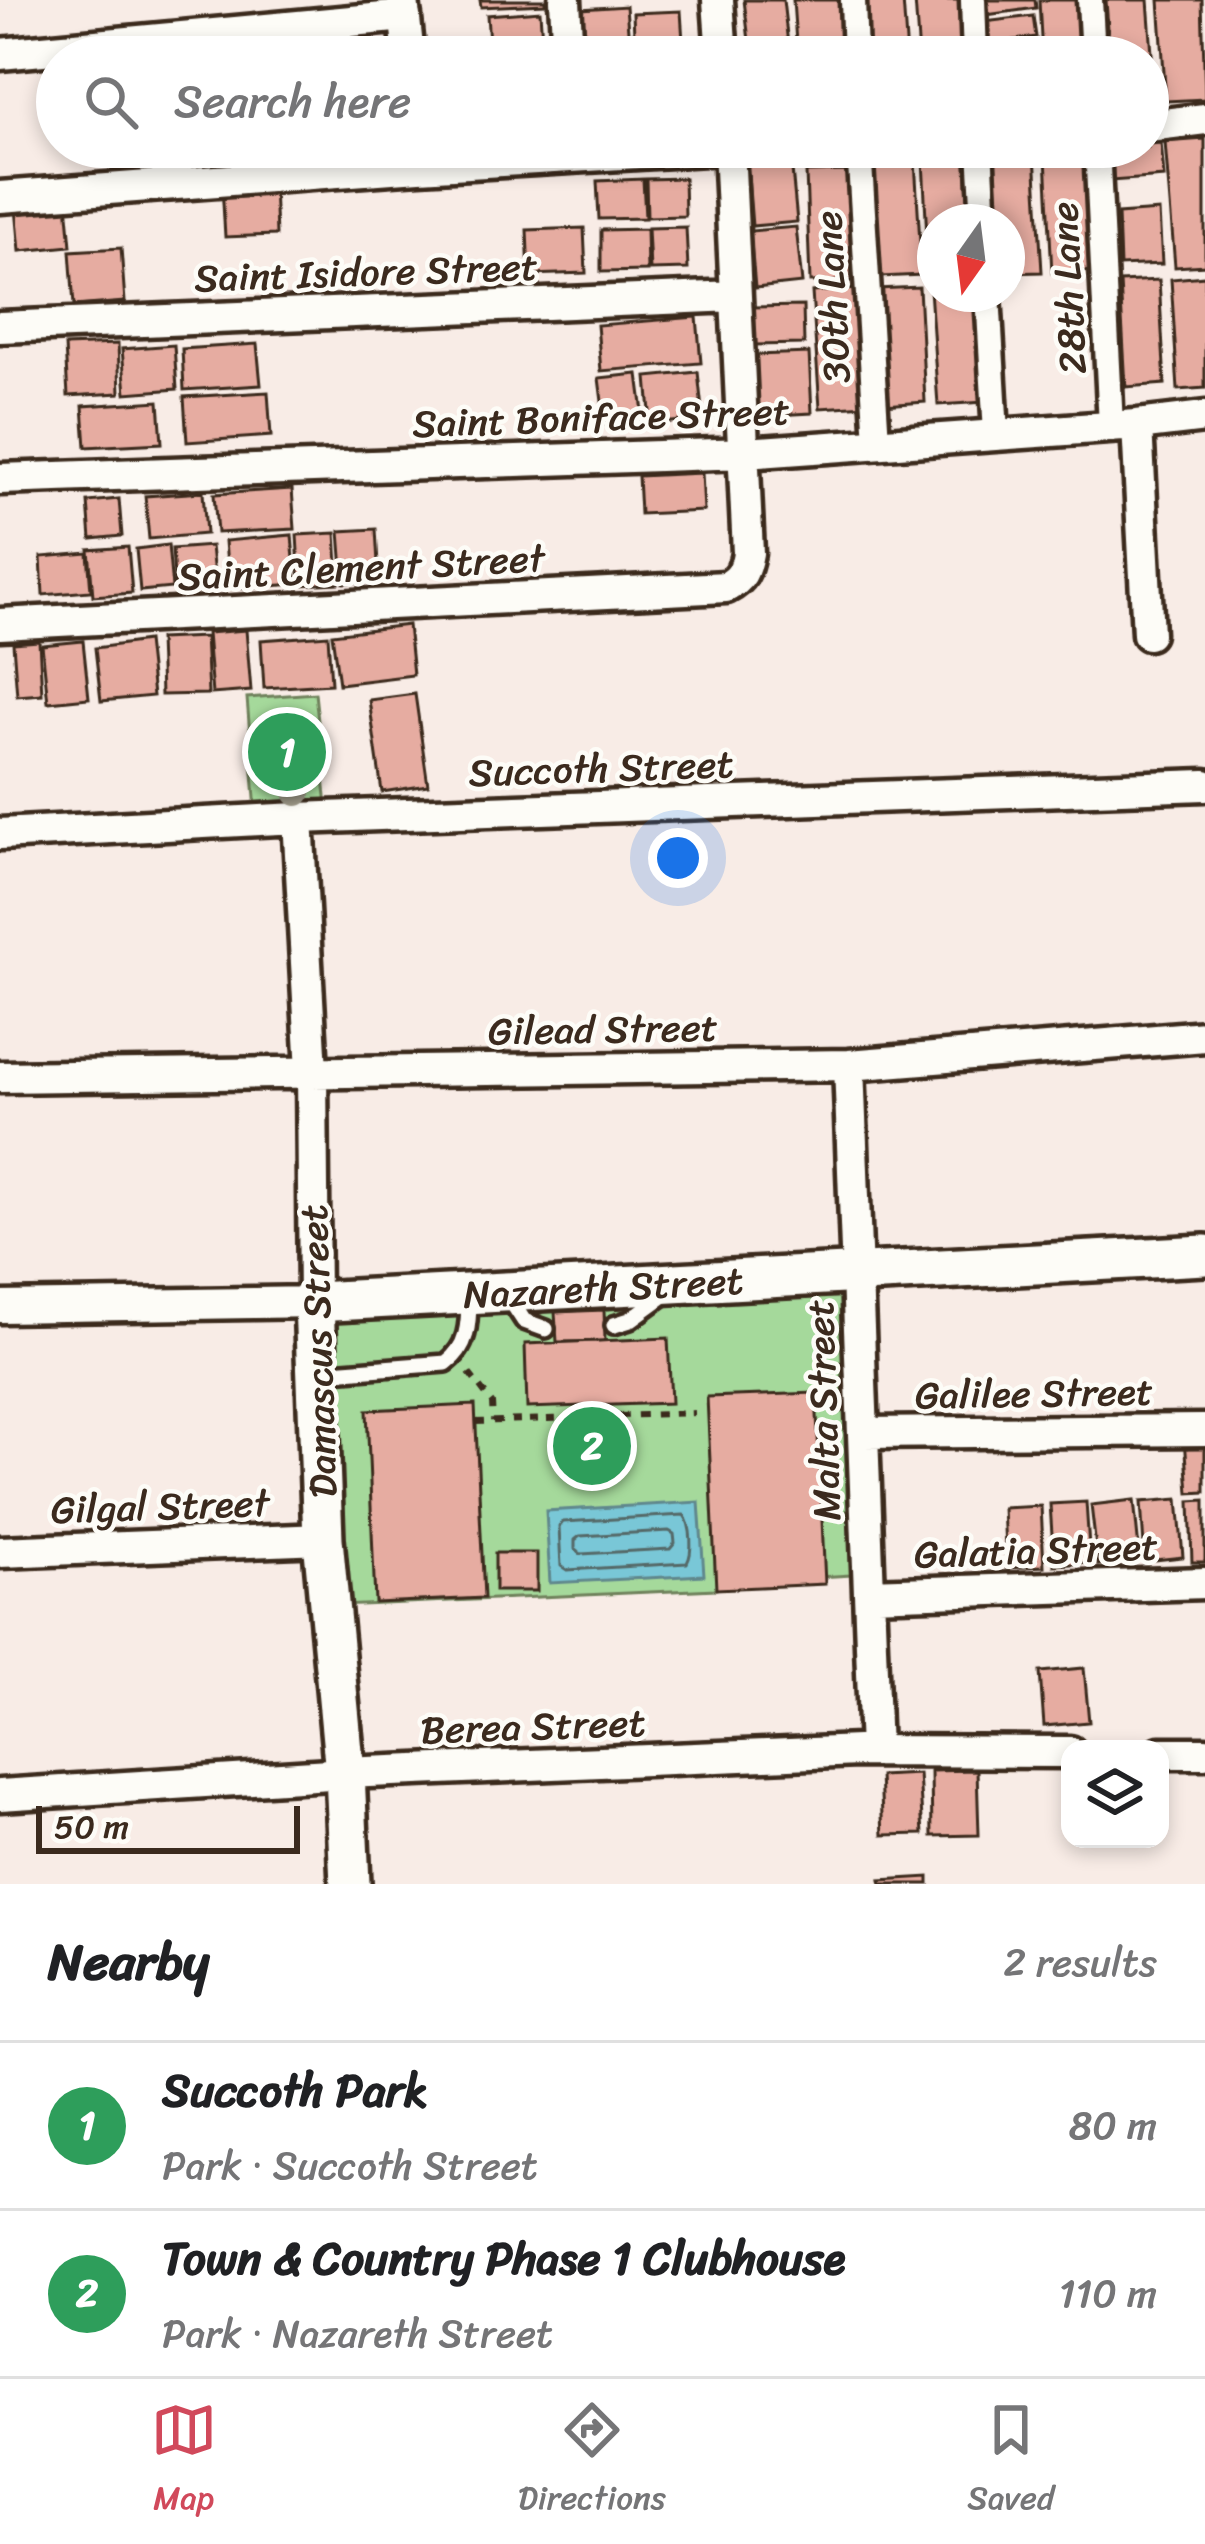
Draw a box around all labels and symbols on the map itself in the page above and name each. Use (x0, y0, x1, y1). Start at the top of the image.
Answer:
street label: 28th Lane (1029, 200, 1107, 376)
north arrow (917, 204, 1025, 312)
street label: 30th Lane (793, 209, 871, 385)
street label: Saint Isidore Street (193, 232, 539, 312)
street label: Saint Boniface Street (411, 376, 791, 458)
street label: Saint Clement Street (176, 523, 548, 611)
pin: 1 (248, 707, 326, 797)
street label: Succoth Street (467, 729, 735, 807)
your location (648, 828, 708, 888)
street label: Gilead Street (488, 992, 718, 1066)
street label: Damascus Street (278, 1203, 358, 1499)
street label: Nazareth Street (461, 1245, 745, 1329)
street label: Malta Street (785, 1298, 861, 1522)
street label: Galilee Street (914, 1356, 1154, 1430)
pin: 2 (553, 1401, 631, 1491)
street label: Gilgal Street (49, 1468, 272, 1544)
street label: Galatia Street (913, 1511, 1159, 1589)
street label: Berea Street (419, 1688, 647, 1764)
scale bar (36, 1800, 300, 1853)

